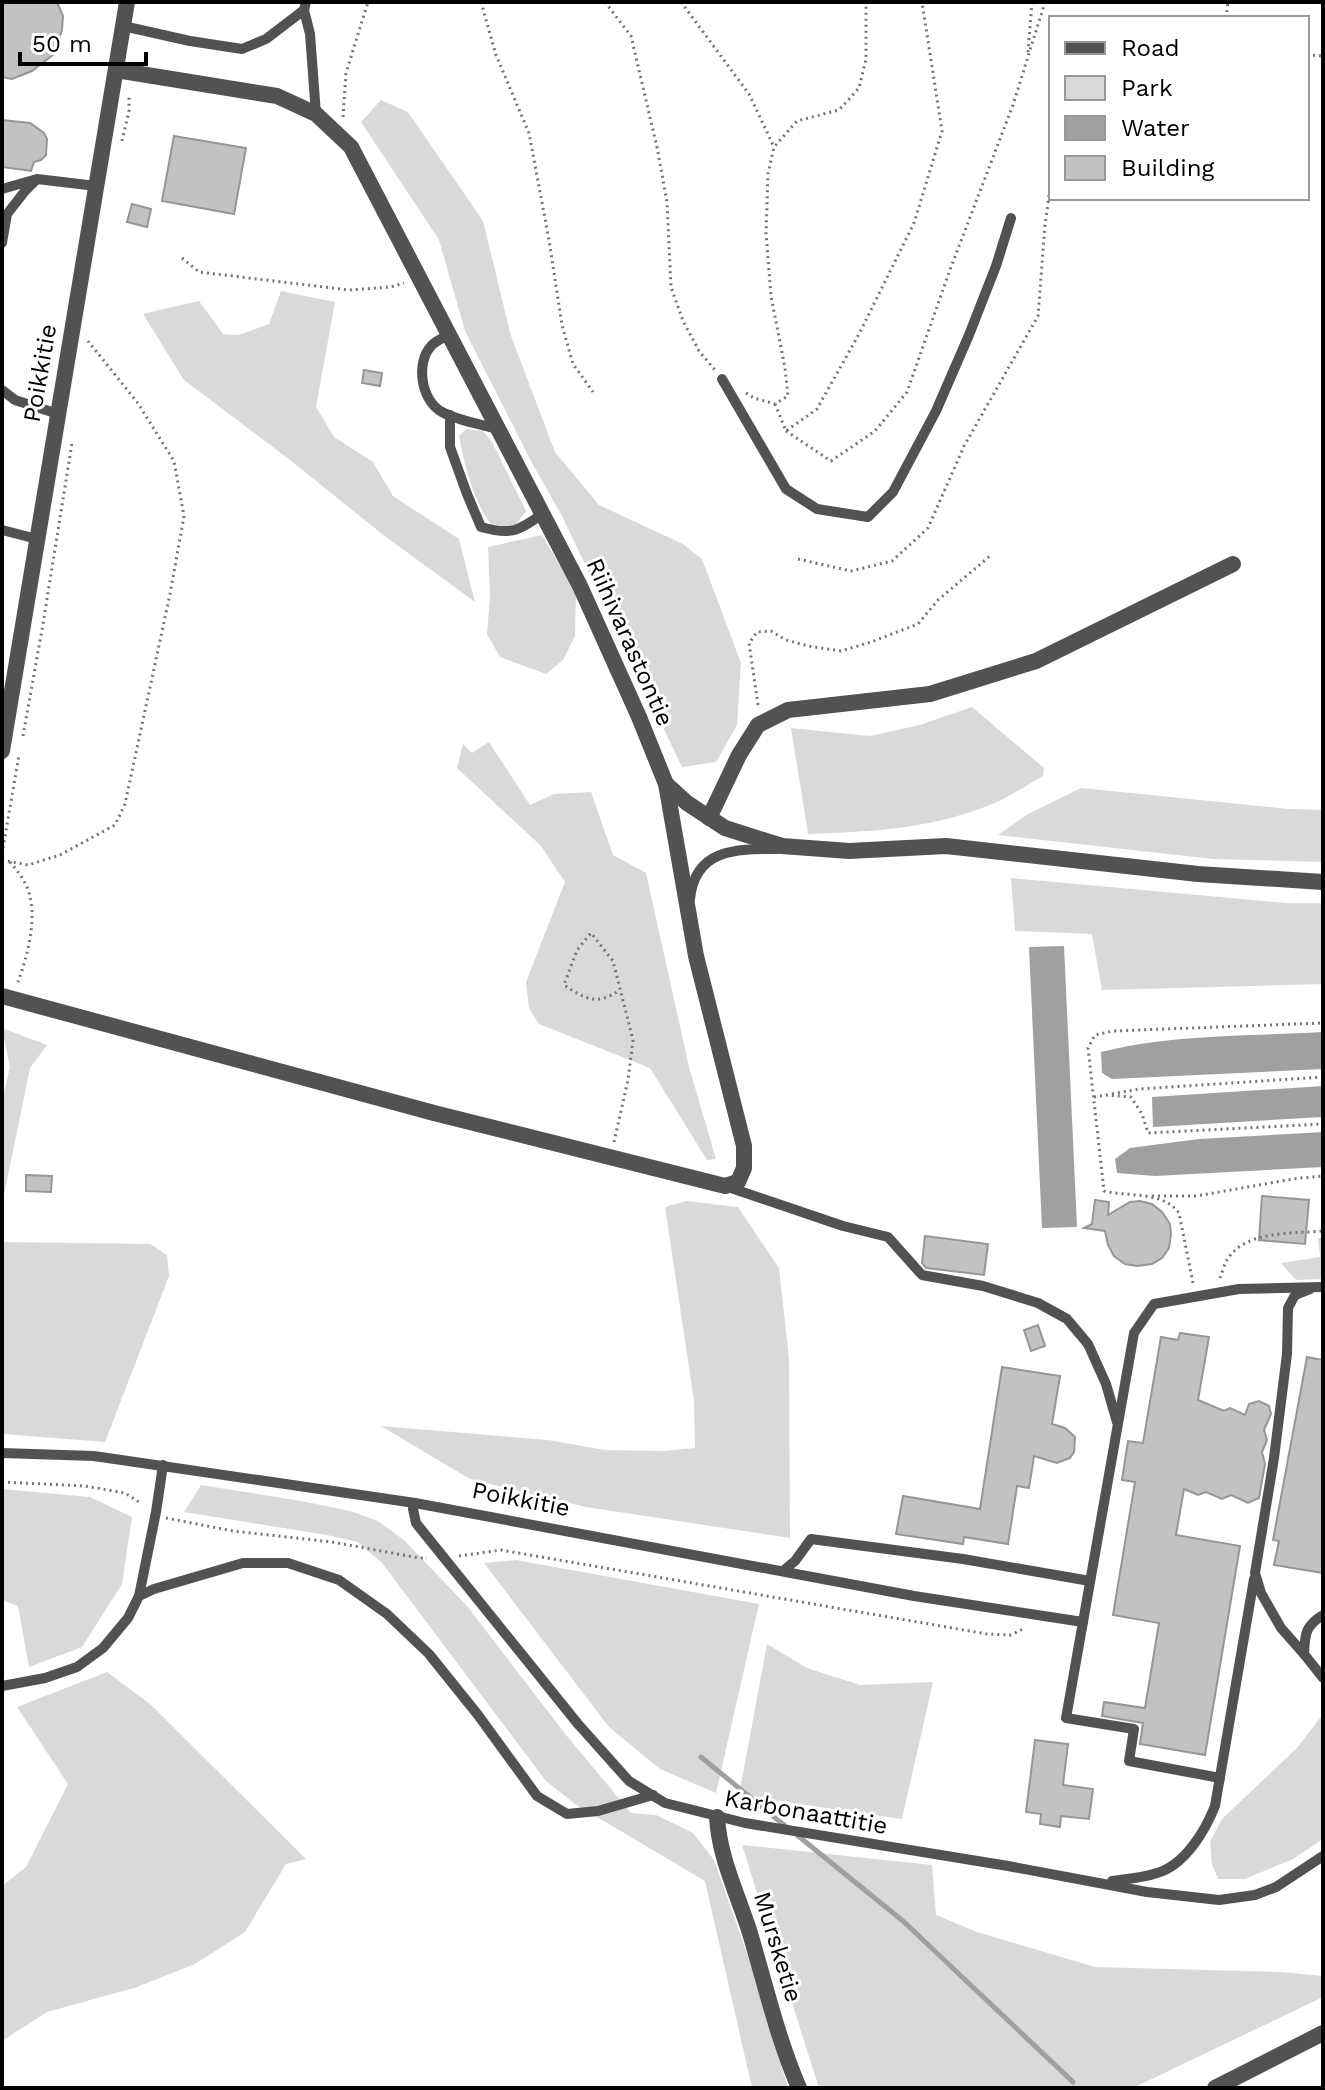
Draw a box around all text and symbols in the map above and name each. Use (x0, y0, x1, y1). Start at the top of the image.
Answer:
scale bar (20, 16, 146, 66)
legend (1049, 16, 1309, 200)
text: 50 m (32, 30, 92, 58)
text: Road (1121, 34, 1180, 62)
text: Park (1121, 74, 1173, 102)
text: Water (1121, 114, 1190, 142)
text: Building (1121, 154, 1214, 182)
street label: Poikkitie (18, 322, 62, 424)
street label: Riihivarastontie (580, 554, 680, 730)
street label: Poikkitie (470, 1476, 572, 1522)
street label: Karbonaattitie (722, 1784, 890, 1840)
street label: Mursketie (748, 1888, 808, 2006)

